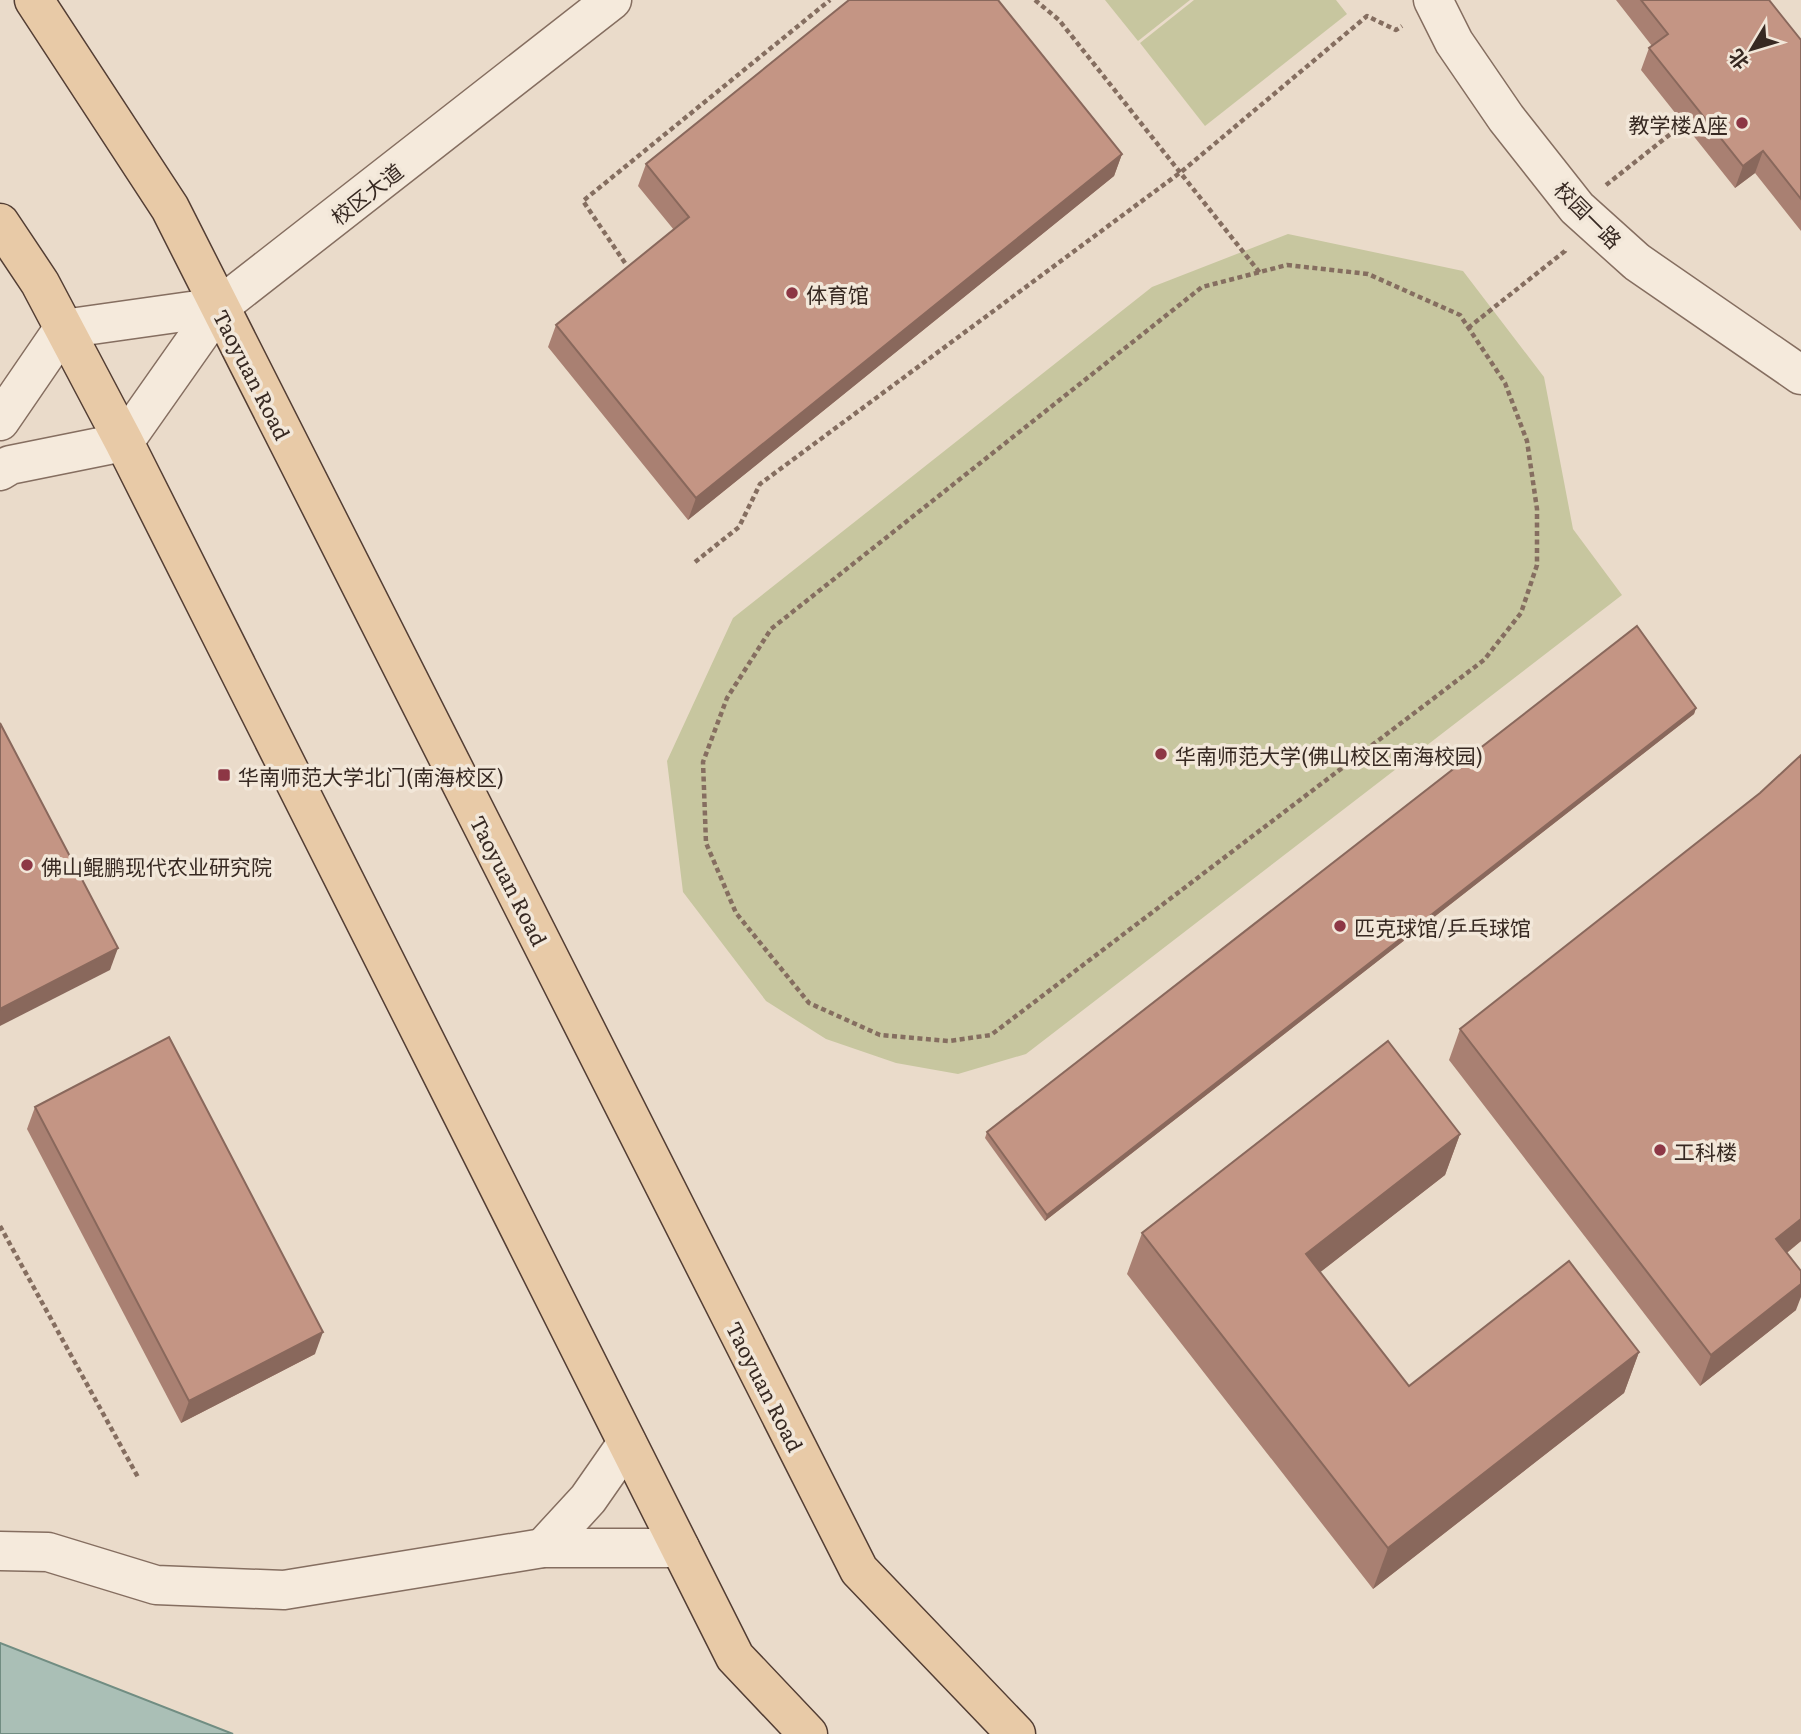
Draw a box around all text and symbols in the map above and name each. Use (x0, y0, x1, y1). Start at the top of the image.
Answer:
north arrow (1717, 14, 1787, 84)
text: 北 (1721, 44, 1755, 76)
place label: 教学楼A座 (1629, 108, 1728, 139)
marker: 教学楼A座 (1734, 115, 1750, 131)
street label: 校区大道 (323, 155, 409, 231)
street label: 校园一路 (1548, 173, 1630, 255)
place label: 体育馆 (806, 278, 869, 309)
marker: 体育馆 (784, 285, 800, 301)
street label: Taoyuan Road (207, 303, 299, 445)
place label: 华南师范大学(佛山校区南海校园) (1175, 739, 1483, 770)
marker: 华南师范大学(佛山校区南海校园) (1153, 746, 1169, 762)
place label: 华南师范大学北门(南海校区) (238, 760, 504, 791)
marker: 华南师范大学北门(南海校区) (216, 767, 232, 783)
street label: Taoyuan Road (464, 809, 556, 951)
place label: 佛山鲲鹏现代农业研究院 (41, 850, 272, 881)
marker: 佛山鲲鹏现代农业研究院 (19, 857, 35, 873)
place label: 匹克球馆/乒乓球馆 (1354, 911, 1531, 942)
marker: 匹克球馆/乒乓球馆 (1332, 918, 1348, 934)
place label: 工科楼 (1674, 1135, 1737, 1166)
marker: 工科楼 (1652, 1142, 1668, 1158)
street label: Taoyuan Road (720, 1315, 812, 1457)

